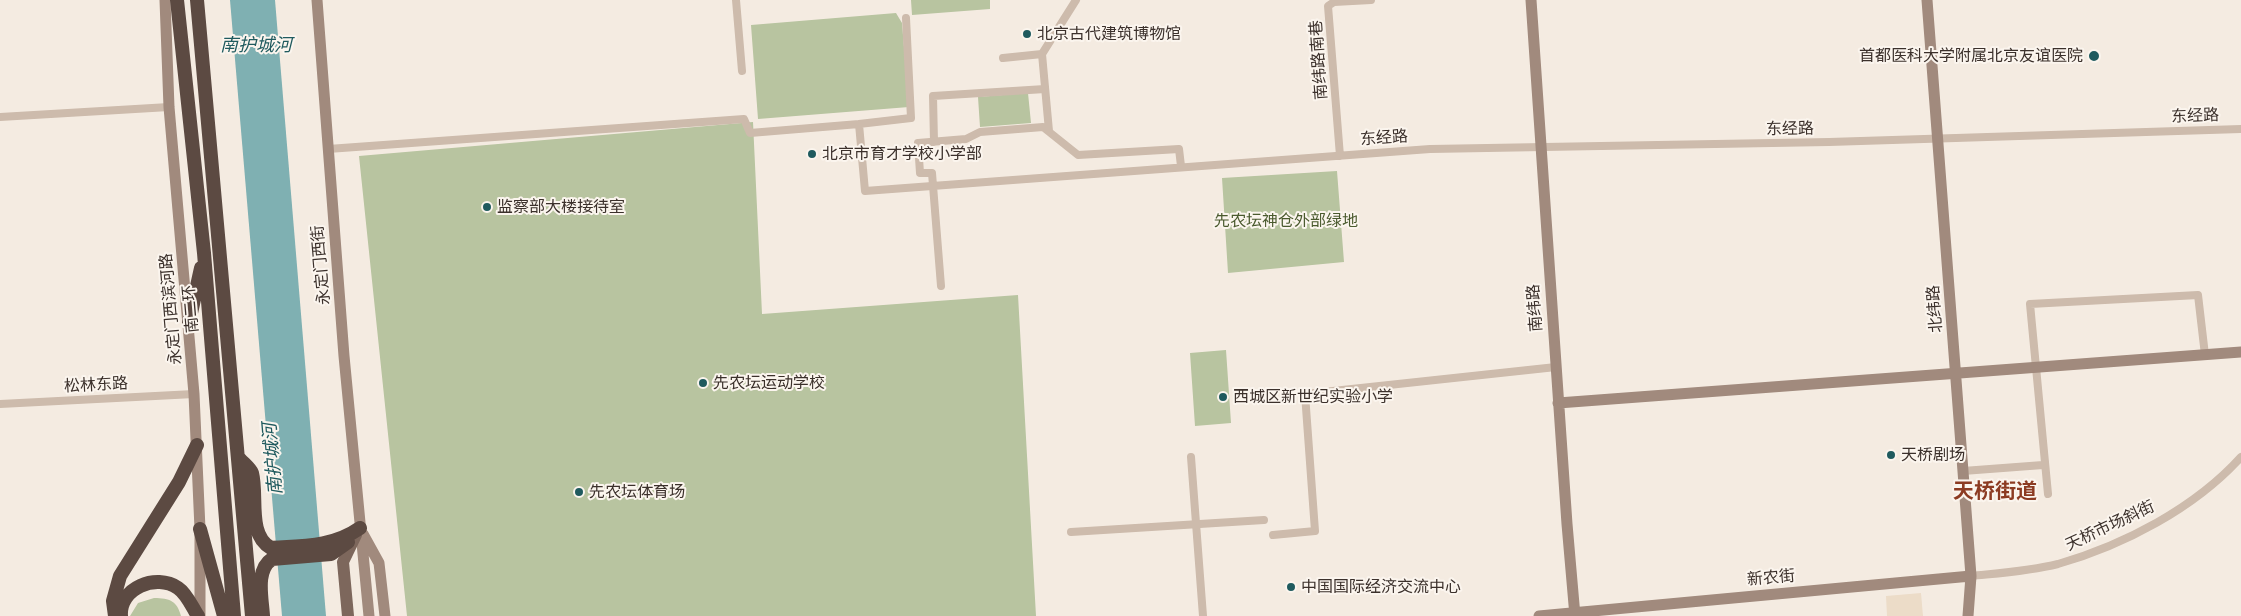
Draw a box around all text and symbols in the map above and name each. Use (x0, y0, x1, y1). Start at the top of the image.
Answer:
street label: 南纬路南巷 (1307, 19, 1331, 101)
place label: 北京古代建筑博物馆 (1037, 24, 1181, 44)
marker: 北京古代建筑博物馆 (1021, 28, 1033, 40)
water label: 南护城河 (220, 35, 292, 57)
place label: 首都医科大学附属北京友谊医院 (1859, 46, 2083, 66)
marker: 首都医科大学附属北京友谊医院 (2087, 49, 2101, 63)
street label: 东经路 (2171, 106, 2219, 126)
street label: 东经路 (1766, 119, 1814, 139)
street label: 东经路 (1359, 127, 1409, 149)
place label: 北京市育才学校小学部 (822, 144, 982, 164)
marker: 北京市育才学校小学部 (806, 148, 818, 160)
place label: 监察部大楼接待室 (497, 197, 625, 217)
marker: 监察部大楼接待室 (481, 201, 493, 213)
park label: 先农坛神仓外部绿地 (1214, 211, 1358, 231)
street label: 永定门西街 (308, 224, 334, 306)
street label: 永定门西滨河路 (157, 252, 185, 366)
street label: 南纬路 (1524, 283, 1546, 333)
street label: 南二环 (179, 284, 203, 334)
street label: 北纬路 (1924, 284, 1946, 334)
place label: 先农坛运动学校 (713, 373, 825, 393)
street label: 松林东路 (64, 374, 128, 396)
marker: 先农坛运动学校 (697, 377, 709, 389)
place label: 西城区新世纪实验小学 (1233, 387, 1393, 407)
marker: 西城区新世纪实验小学 (1217, 391, 1229, 403)
water label: 南护城河 (259, 422, 287, 496)
place label: 天桥剧场 (1901, 445, 1965, 465)
marker: 天桥剧场 (1885, 449, 1897, 461)
district label: 天桥街道 (1953, 479, 2037, 505)
place label: 先农坛体育场 (589, 482, 685, 502)
marker: 先农坛体育场 (573, 486, 585, 498)
street label: 天桥市场斜街 (2062, 497, 2158, 555)
street label: 新农街 (1746, 566, 1796, 590)
place label: 中国国际经济交流中心 (1301, 577, 1461, 597)
marker: 中国国际经济交流中心 (1285, 581, 1297, 593)

